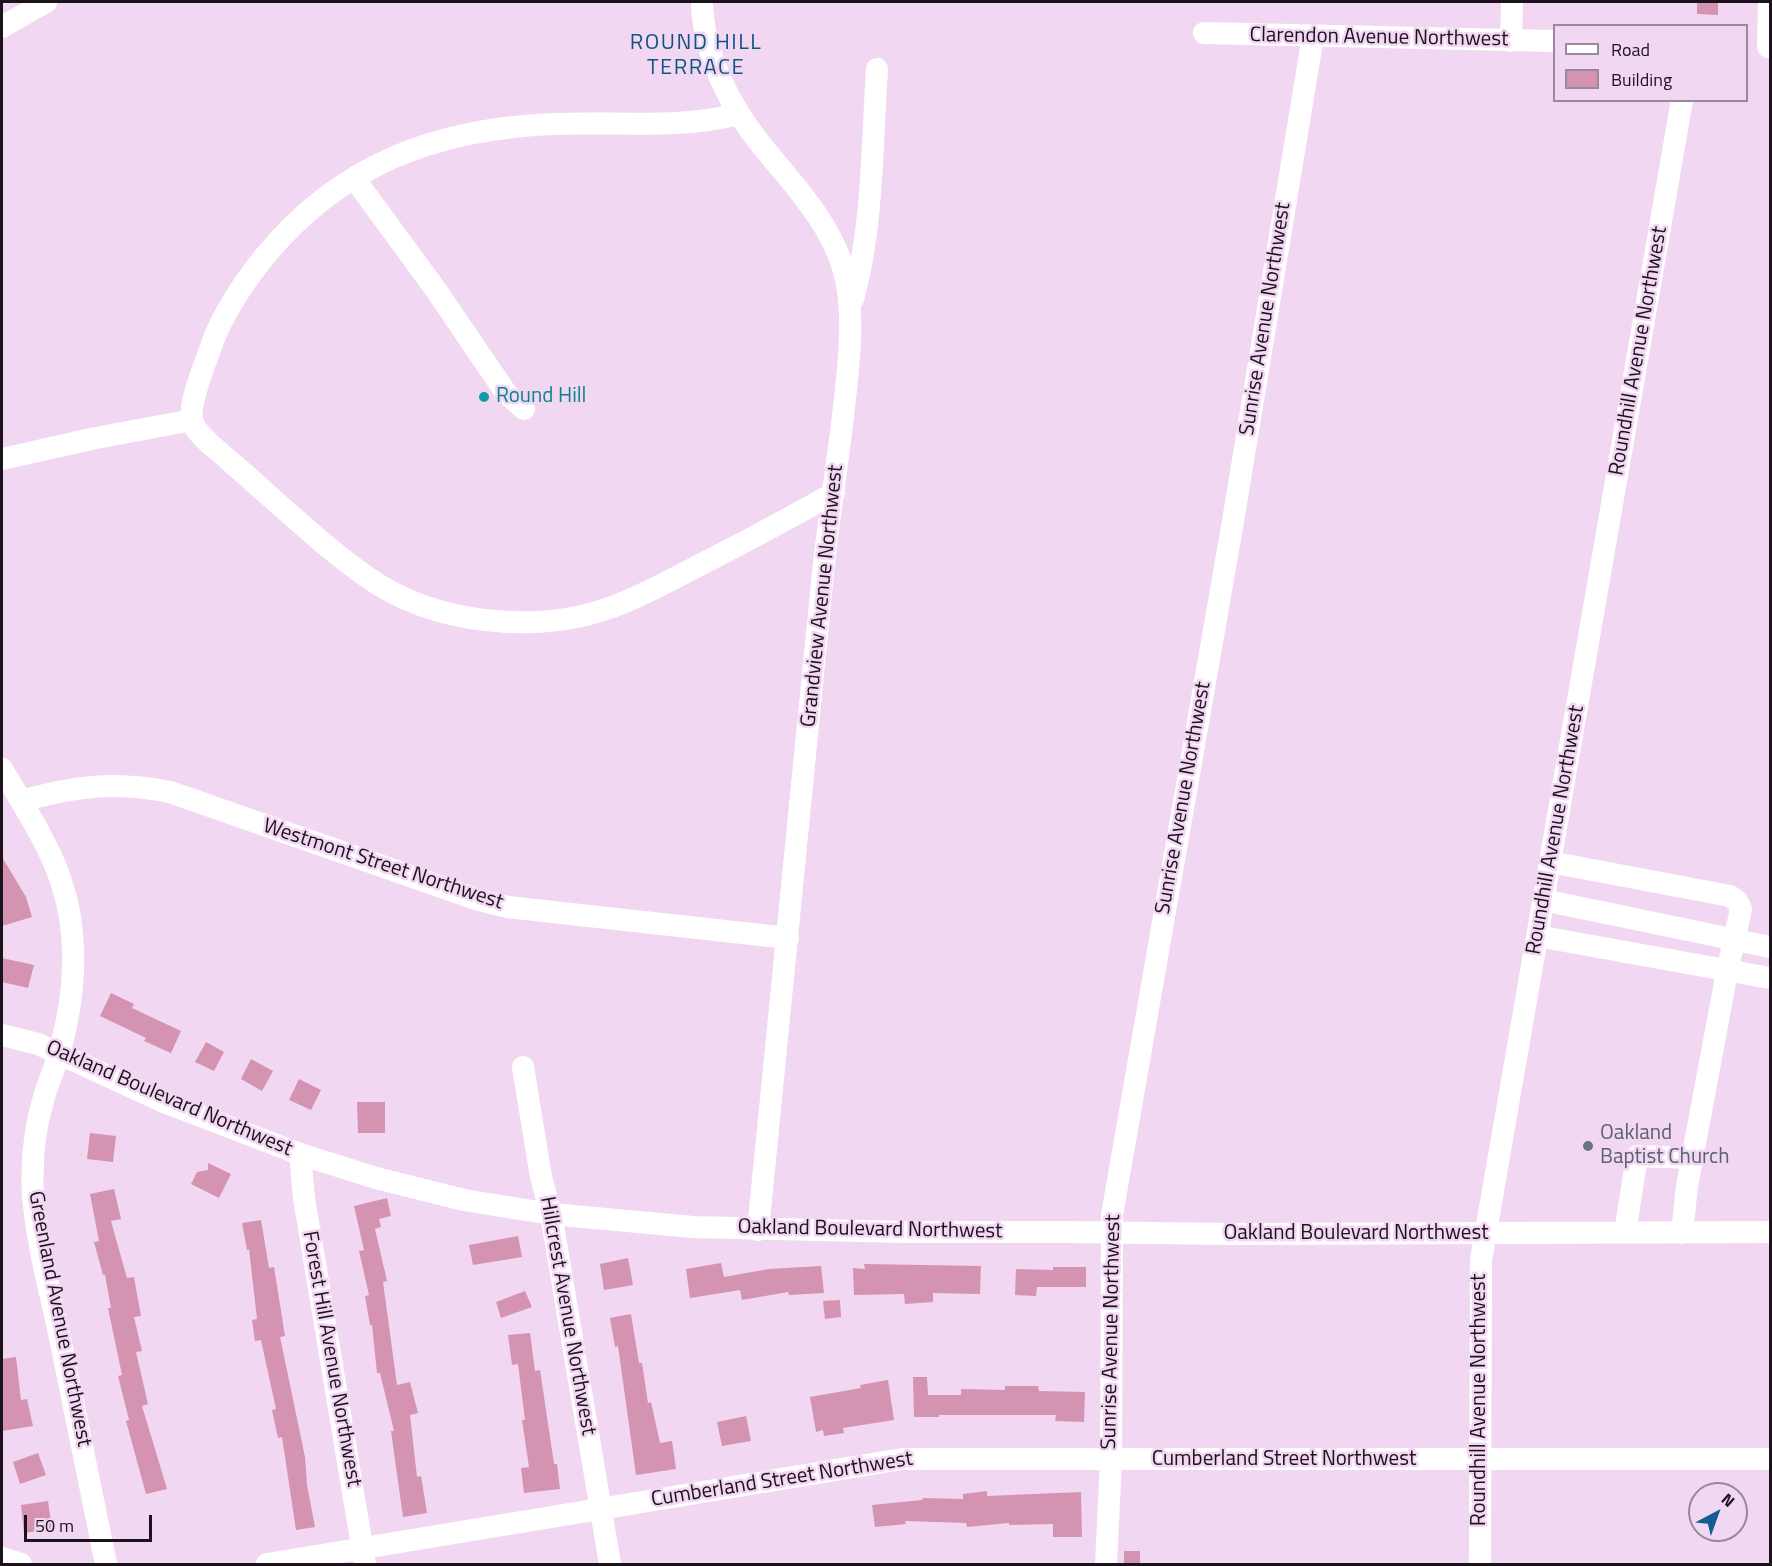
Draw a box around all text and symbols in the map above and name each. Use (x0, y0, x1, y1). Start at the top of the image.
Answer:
street label: Clarendon Avenue Northwest (1249, 23, 1509, 53)
legend (1553, 24, 1748, 102)
district label: ROUND HILL TERRACE (630, 31, 762, 82)
text: Road (1611, 36, 1650, 63)
text: Building (1611, 66, 1672, 93)
street label: Sunrise Avenue Northwest (1235, 201, 1297, 437)
street label: Roundhill Avenue Northwest (1605, 224, 1673, 478)
place label: Round Hill (496, 384, 586, 410)
marker: Round Hill (477, 390, 491, 404)
street label: Grandview Avenue Northwest (797, 463, 849, 729)
street label: Sunrise Avenue Northwest (1151, 680, 1217, 916)
street label: Roundhill Avenue Northwest (1522, 703, 1590, 957)
street label: Westmont Street Northwest (260, 814, 506, 916)
street label: Oakland Boulevard Northwest (42, 1036, 296, 1162)
place label: Oakland Baptist Church (1600, 1121, 1730, 1171)
marker: Oakland Baptist Church (1581, 1139, 1595, 1153)
street label: Greenland Avenue Northwest (22, 1189, 96, 1449)
street label: Hillcrest Avenue Northwest (534, 1195, 600, 1437)
street label: Sunrise Avenue Northwest (1097, 1214, 1127, 1450)
street label: Oakland Boulevard Northwest (737, 1215, 1003, 1245)
street label: Oakland Boulevard Northwest (1223, 1221, 1489, 1247)
street label: Forest Hill Avenue Northwest (296, 1229, 366, 1489)
street label: Roundhill Avenue Northwest (1467, 1274, 1493, 1526)
street label: Cumberland Street Northwest (649, 1447, 915, 1513)
street label: Cumberland Street Northwest (1152, 1447, 1416, 1473)
north arrow (1688, 1482, 1748, 1542)
text: N (1716, 1487, 1741, 1513)
scale bar (27, 1503, 154, 1541)
text: 50 m (35, 1512, 74, 1539)

